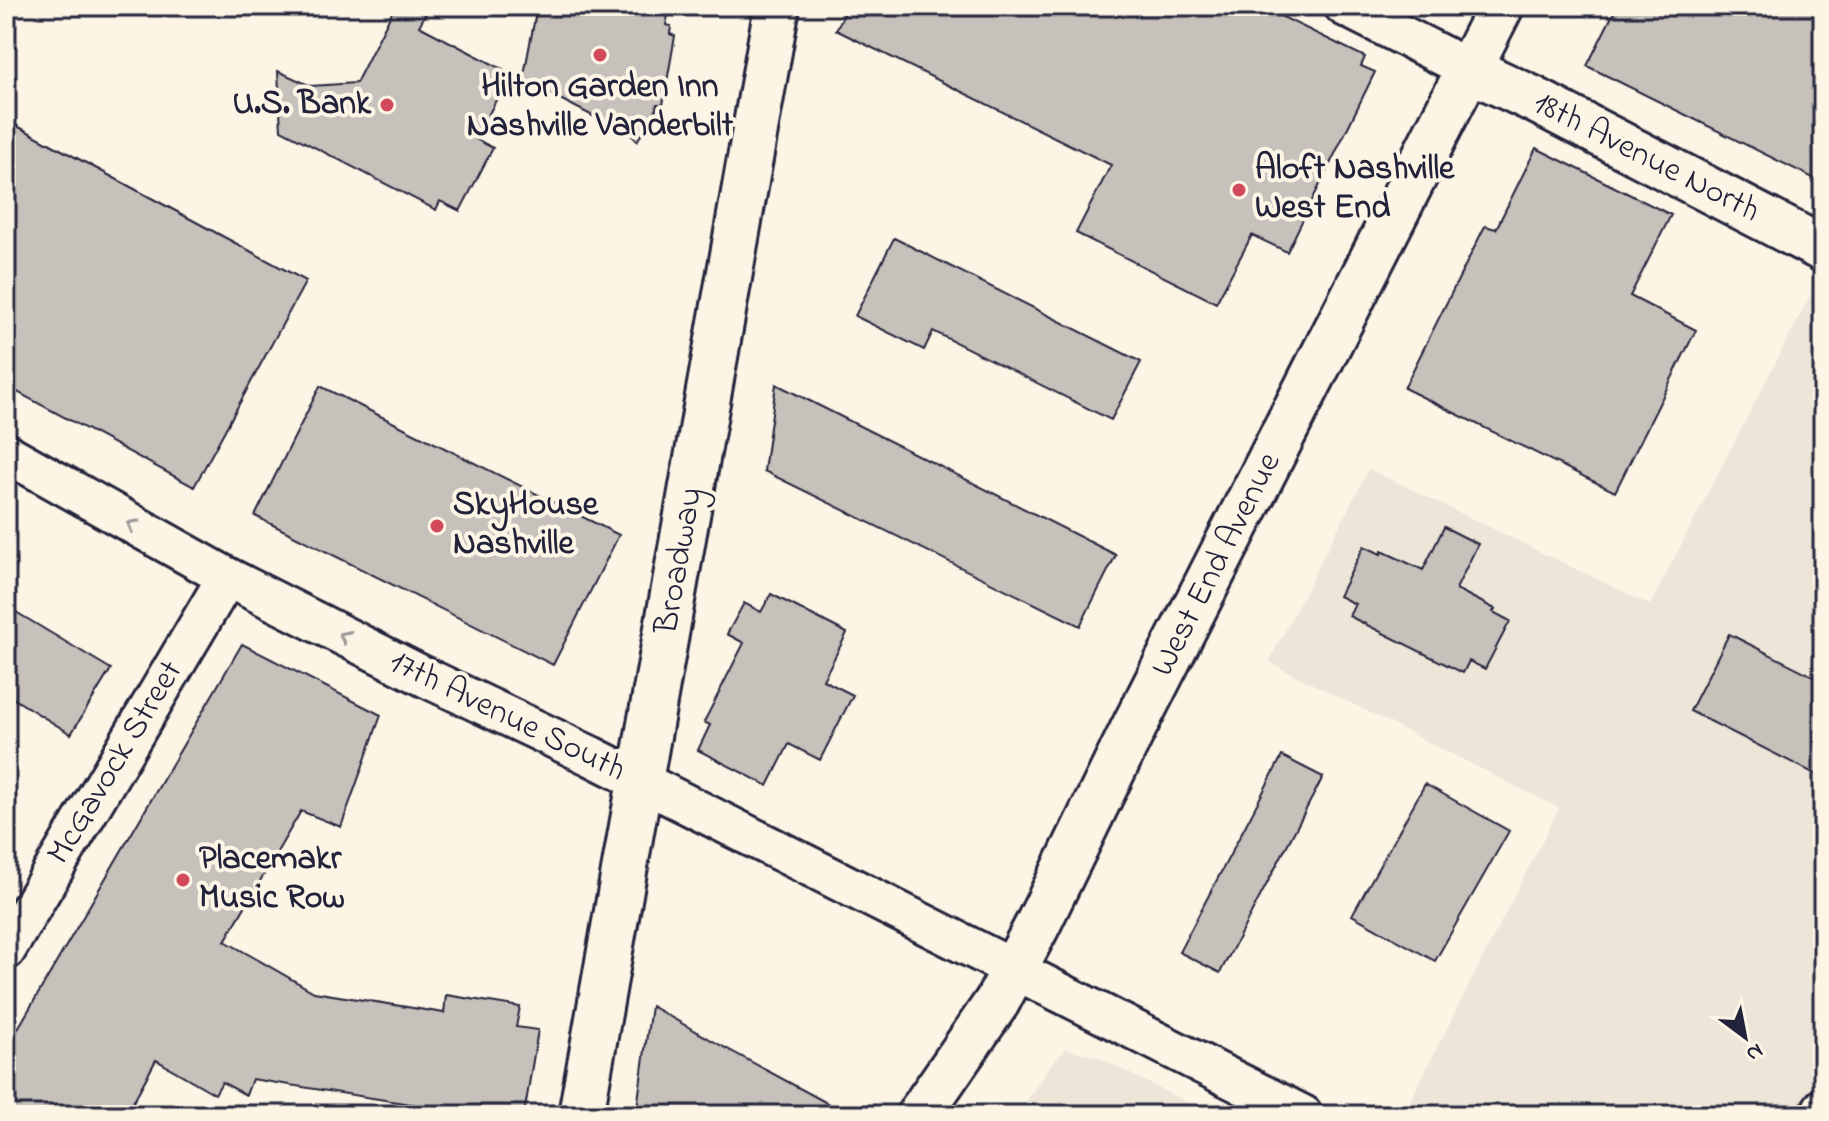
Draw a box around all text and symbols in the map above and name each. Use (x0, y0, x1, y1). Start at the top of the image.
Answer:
marker: Hilton Garden Inn Nashville Vanderbilt (591, 46, 609, 64)
place label: Hilton Garden Inn Nashville Vanderbilt (467, 63, 734, 152)
street label: 18th Avenue North (1524, 79, 1768, 237)
place label: U.S. Bank (232, 80, 372, 130)
marker: U.S. Bank (378, 96, 396, 114)
place label: Aloft Nashville West End (1255, 145, 1455, 234)
marker: Aloft Nashville West End (1230, 181, 1248, 199)
street label: West End Avenue (1139, 444, 1295, 686)
place label: SkyHouse Nashville (453, 481, 599, 570)
street label: Broadway (642, 484, 717, 639)
marker: SkyHouse Nashville (428, 517, 446, 535)
one-way arrow (126, 519, 141, 534)
one-way arrow (338, 631, 353, 646)
street label: 17th Avenue South (380, 638, 634, 796)
street label: McGavock Street (35, 651, 197, 875)
place label: Placemakr Music Row (199, 835, 345, 924)
marker: Placemakr Music Row (174, 871, 192, 889)
north arrow (1705, 997, 1785, 1077)
text: N (1739, 1034, 1769, 1069)

